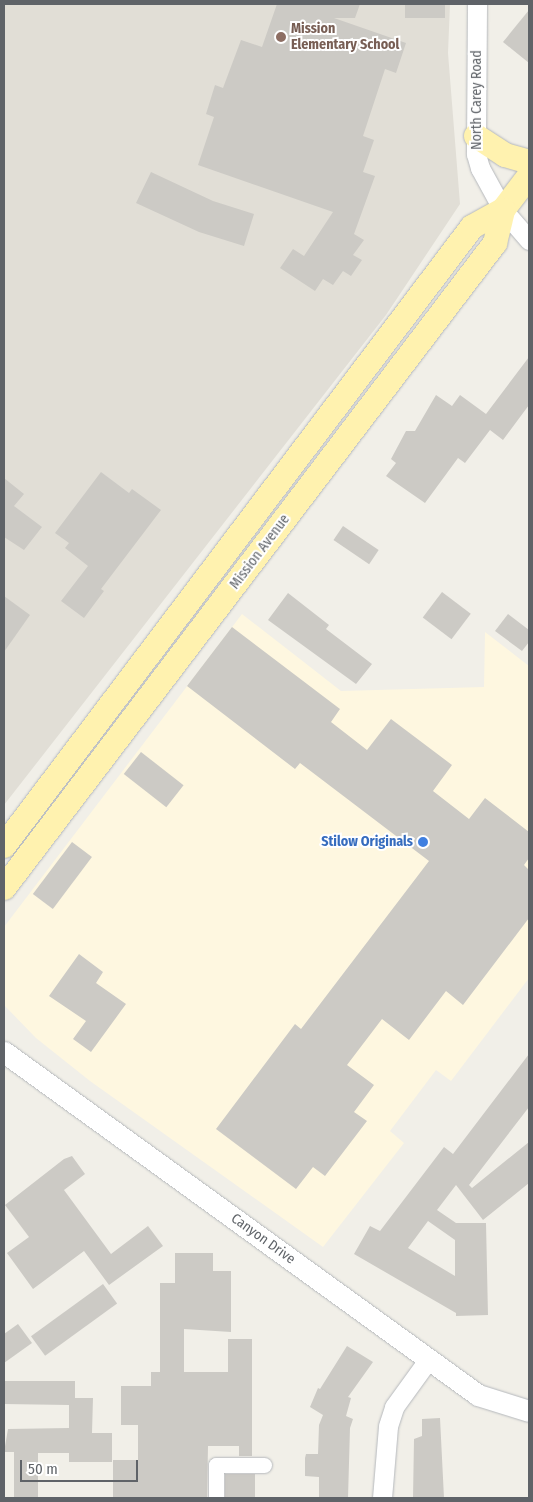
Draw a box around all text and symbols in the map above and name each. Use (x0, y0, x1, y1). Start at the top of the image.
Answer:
place label: Mission Elementary School (291, 21, 399, 54)
marker: Mission Elementary School (275, 31, 287, 43)
street label: North Carey Road (469, 50, 485, 150)
street label: Mission Avenue (227, 511, 293, 593)
place label: Stilow Originals (321, 834, 413, 850)
marker: Stilow Originals (417, 836, 429, 848)
street label: Canyon Drive (228, 1210, 298, 1268)
scale bar (22, 1450, 140, 1482)
text: 50 m (28, 1460, 58, 1478)

